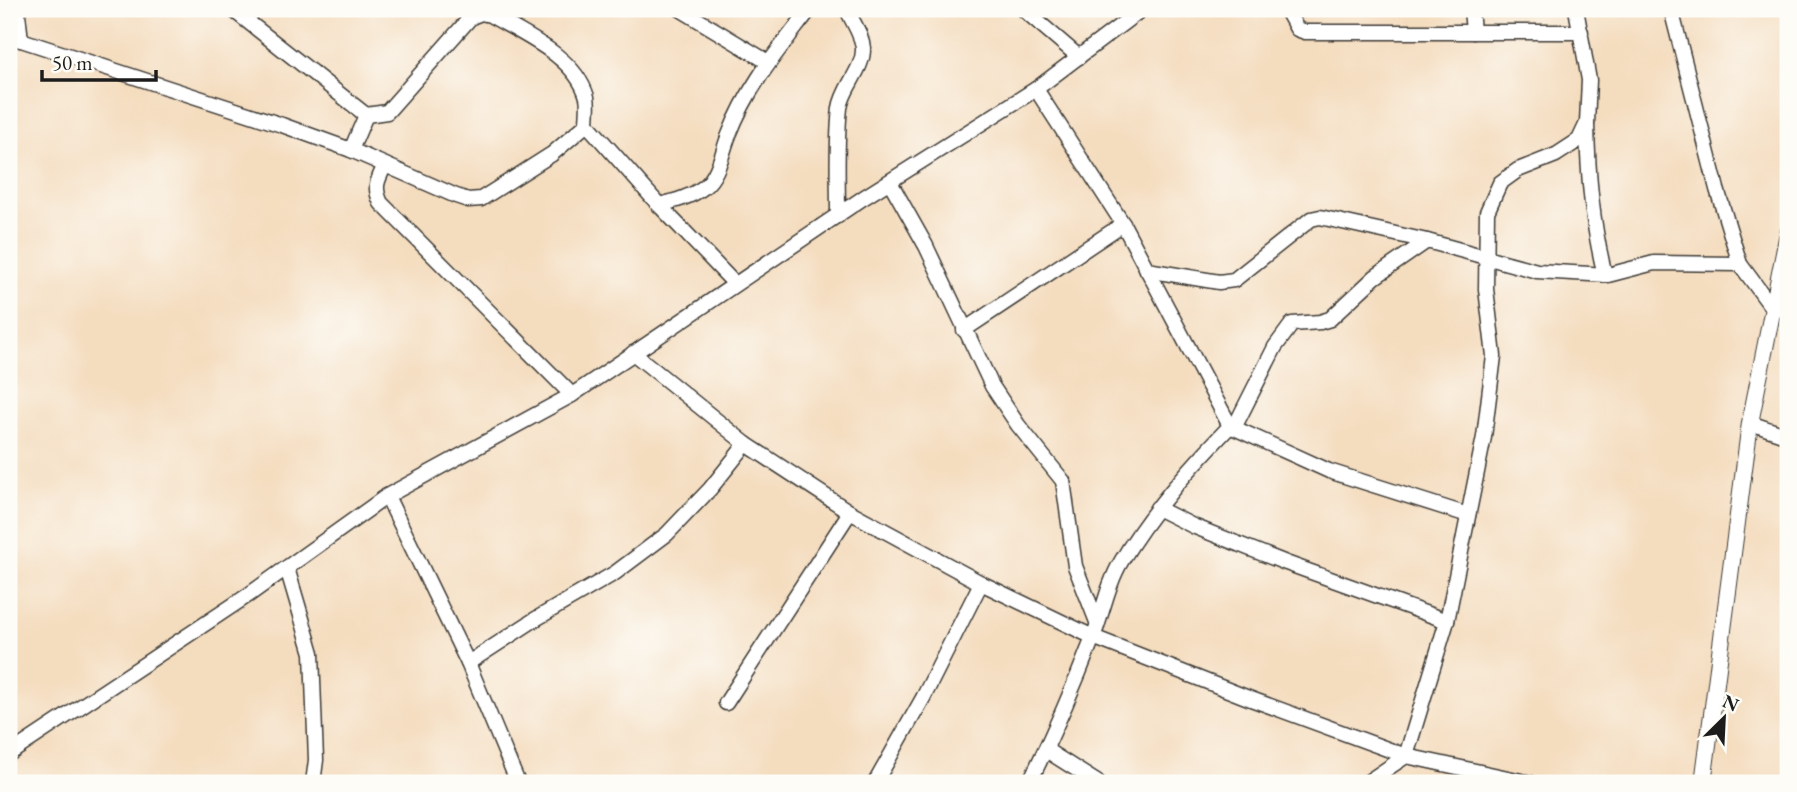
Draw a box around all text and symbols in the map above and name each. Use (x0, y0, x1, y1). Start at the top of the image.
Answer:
scale bar (42, 38, 156, 82)
text: 50 m (52, 49, 93, 76)
north arrow (1688, 684, 1758, 754)
text: N (1719, 688, 1743, 718)

